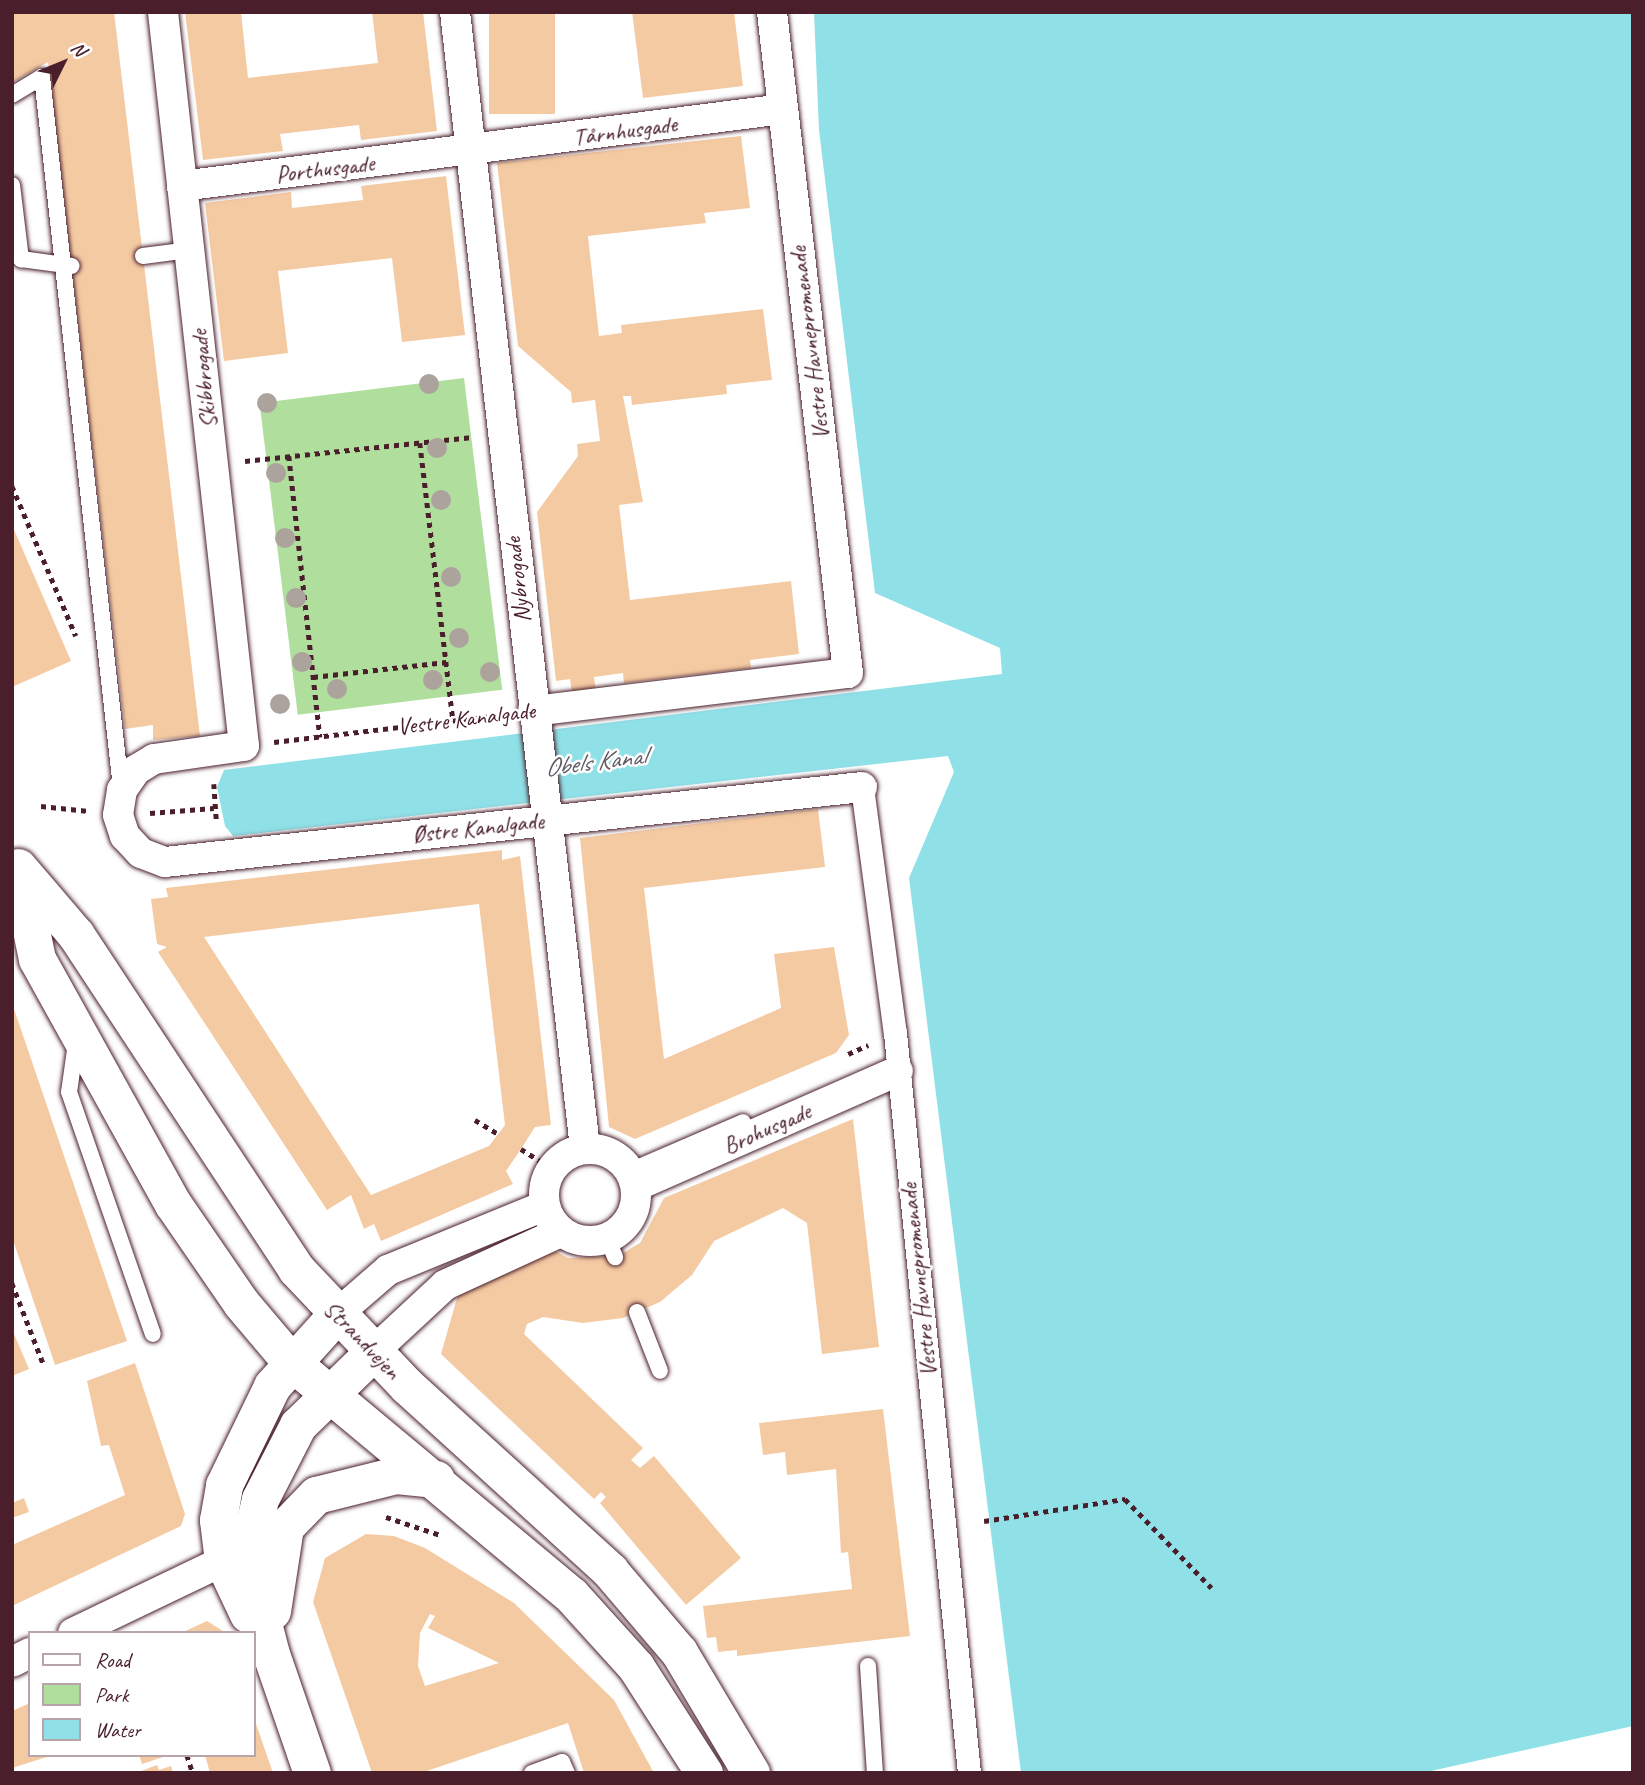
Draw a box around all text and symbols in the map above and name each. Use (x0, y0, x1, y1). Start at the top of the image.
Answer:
north arrow (28, 28, 98, 98)
text: N (66, 36, 91, 61)
street label: Tårnhusgade (571, 109, 679, 153)
street label: Porthusgade (274, 149, 376, 189)
street label: Vestre Havnepromenade (784, 245, 836, 441)
street label: Skibbrogade (185, 328, 223, 430)
street label: Nybrogade (498, 536, 538, 624)
street label: Vestre Kanalgade (395, 696, 537, 742)
water label: Obels Kanal (542, 740, 648, 784)
street label: Østre Kanalgade (411, 807, 545, 849)
street label: Brohusgade (719, 1097, 815, 1161)
street label: Vestre Havnepromenade (895, 1182, 943, 1378)
street label: Strandvejen (317, 1295, 407, 1385)
legend (28, 1631, 256, 1757)
text: Road (95, 1647, 130, 1673)
text: Park (95, 1682, 128, 1708)
text: Water (95, 1717, 141, 1743)

